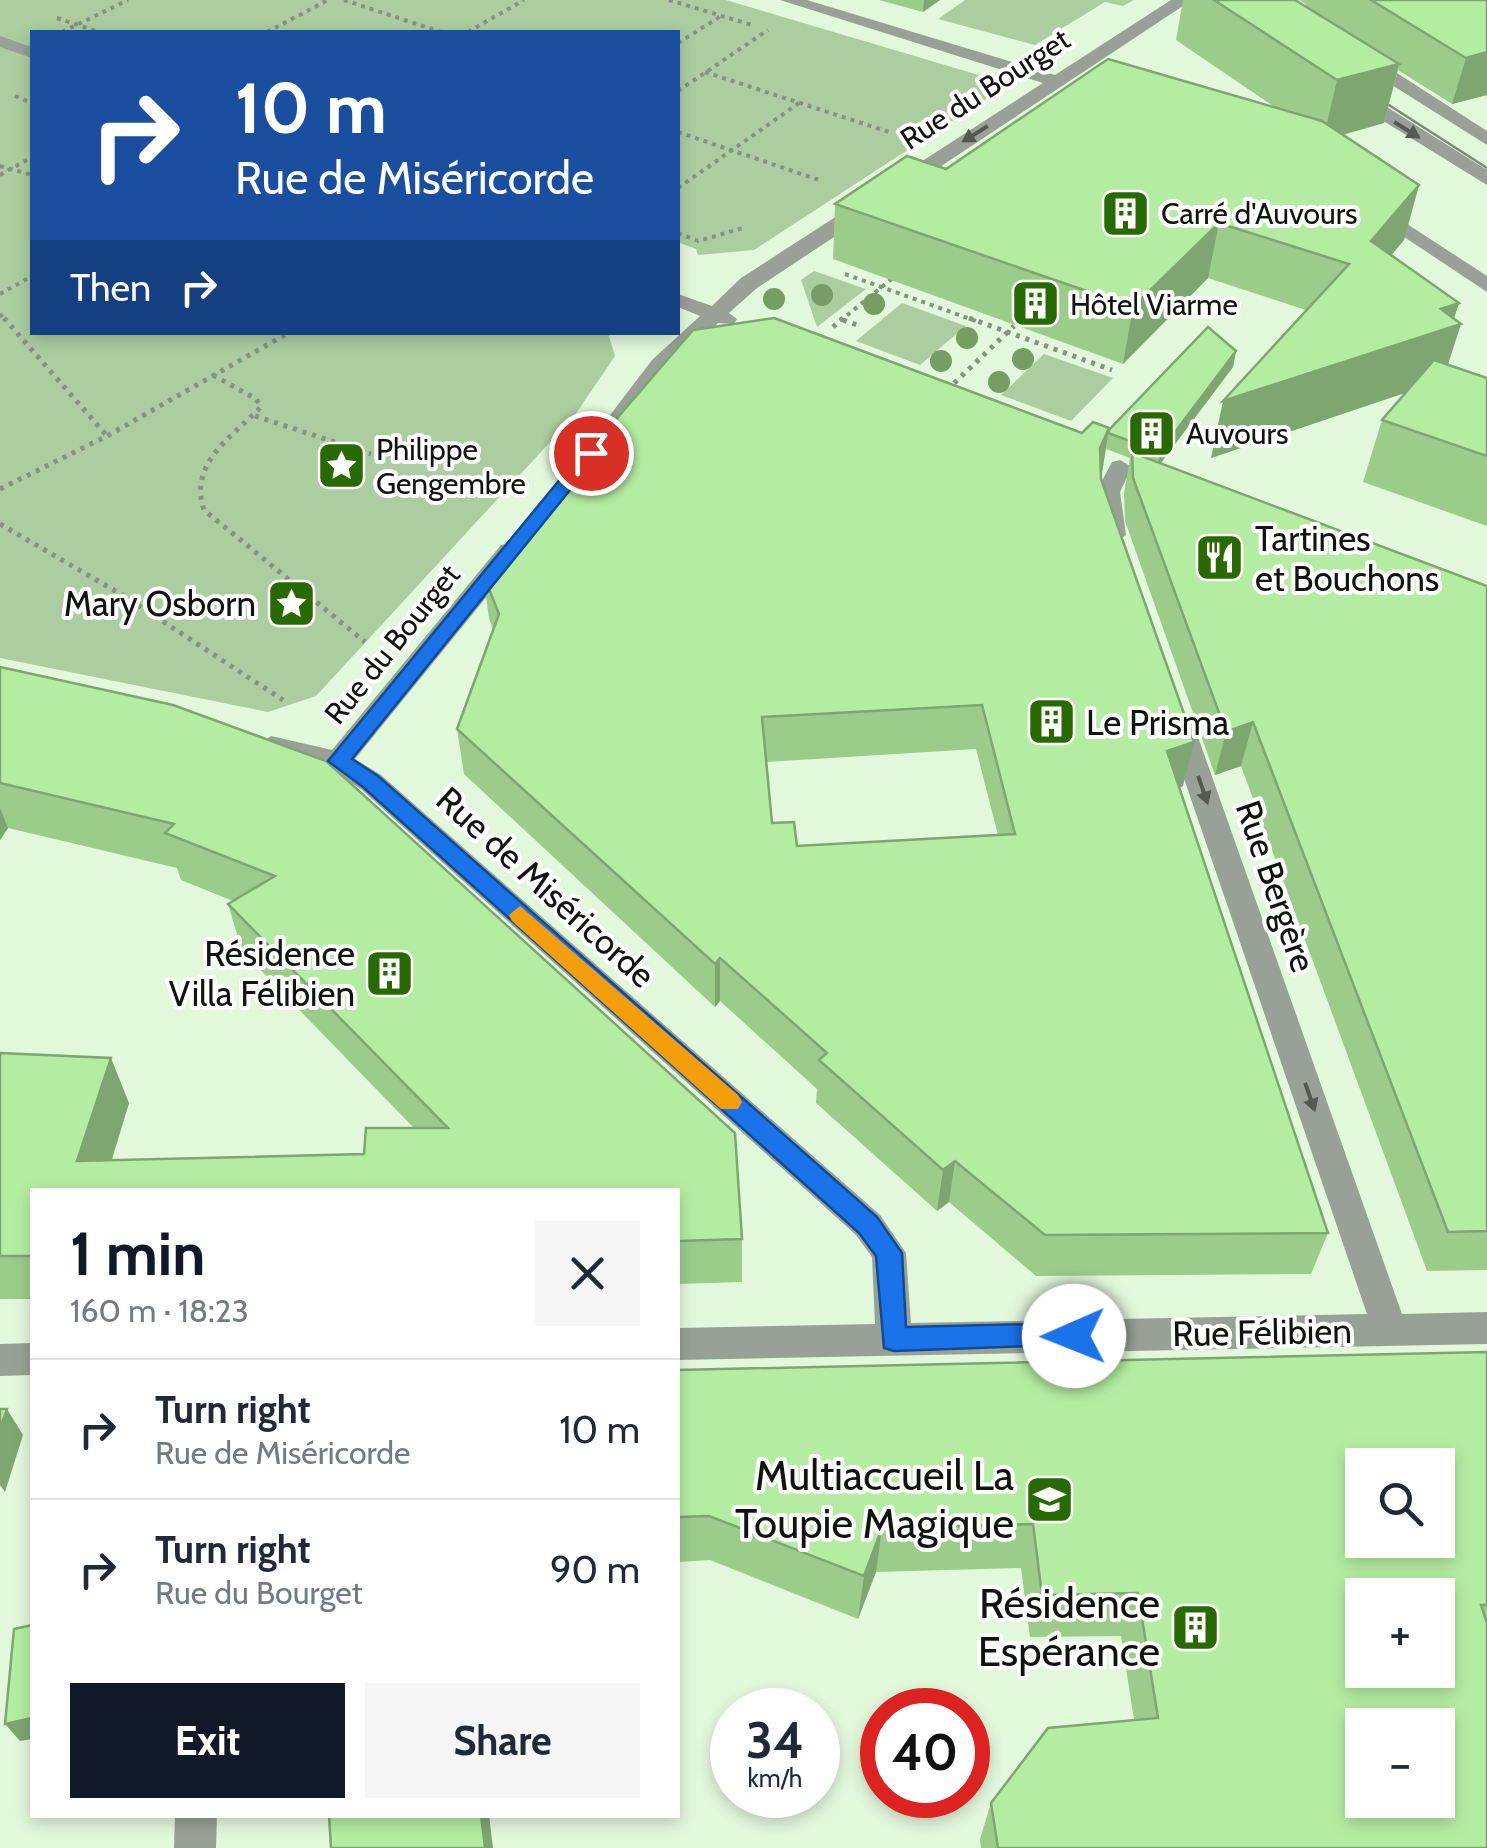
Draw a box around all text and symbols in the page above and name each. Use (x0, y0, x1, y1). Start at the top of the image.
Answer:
street label: Rue du Bourget (893, 21, 1077, 157)
text: 10 m (235, 65, 387, 151)
icon: right (70, 70, 200, 200)
one-way arrow (1393, 120, 1421, 138)
one-way arrow (962, 124, 989, 143)
text: Rue de Miséricorde (235, 151, 594, 205)
building icon: Carré d'Auvours (1100, 187, 1152, 239)
place label: Carré d'Auvours (1161, 195, 1358, 232)
icon: right (171, 260, 226, 315)
text: Then (70, 264, 151, 311)
building icon: Hôtel Viarme (1009, 278, 1061, 330)
place label: Hôtel Viarme (1070, 286, 1238, 323)
building icon: Auvours (1125, 407, 1177, 459)
pin (549, 411, 634, 496)
place label: Auvours (1186, 415, 1288, 452)
icon: arrive (564, 426, 619, 481)
place label: Philippe Gengembre (376, 431, 526, 502)
place icon: Philippe Gengembre (315, 440, 367, 492)
place label: Tartines et Bouchons (1255, 517, 1439, 600)
restaurant icon: Tartines et Bouchons (1194, 532, 1246, 584)
street label: Rue du Bourget (316, 557, 468, 731)
place icon: Mary Osborn (265, 577, 317, 629)
place label: Mary Osborn (64, 582, 256, 625)
building icon: Le Prisma (1025, 696, 1077, 748)
place label: Le Prisma (1086, 701, 1229, 744)
one-way arrow (1196, 776, 1211, 806)
street label: Rue de Miséricorde (428, 778, 664, 996)
street label: Rue Bergère (1227, 795, 1325, 977)
place label: Résidence Villa Félibien (169, 932, 355, 1015)
building icon: Résidence Villa Félibien (364, 947, 416, 999)
one-way arrow (1303, 1083, 1318, 1113)
text: 1 min (70, 1217, 205, 1290)
button: close (535, 1221, 640, 1326)
position arrow (1022, 1284, 1126, 1388)
text: 160 m · 18:23 (70, 1291, 249, 1330)
street label: Rue Félibien (1172, 1309, 1352, 1355)
text: Turn right (155, 1386, 311, 1433)
icon: right (70, 1402, 125, 1457)
text: 10 m (559, 1406, 640, 1453)
text: Rue de Miséricorde (155, 1433, 410, 1472)
map controls (1345, 1448, 1455, 1818)
button: search (1345, 1448, 1455, 1558)
place label: Multiaccueil La Toupie Magique (735, 1449, 1014, 1549)
school or university icon: Multiaccueil La Toupie Magique (1023, 1473, 1075, 1525)
text: Turn right (155, 1526, 311, 1573)
icon: right (70, 1542, 125, 1597)
text: 90 m (550, 1546, 640, 1593)
text: Rue du Bourget (155, 1573, 363, 1612)
place label: Résidence Espérance (978, 1577, 1160, 1677)
button: + (1345, 1578, 1455, 1688)
building icon: Résidence Espérance (1169, 1601, 1221, 1653)
button: Exit (70, 1683, 345, 1798)
button: Share (365, 1683, 640, 1798)
speed limit sign: 40 (860, 1688, 990, 1818)
button: − (1345, 1708, 1455, 1818)
text: 34 (746, 1710, 804, 1771)
text: km/h (748, 1763, 802, 1793)

